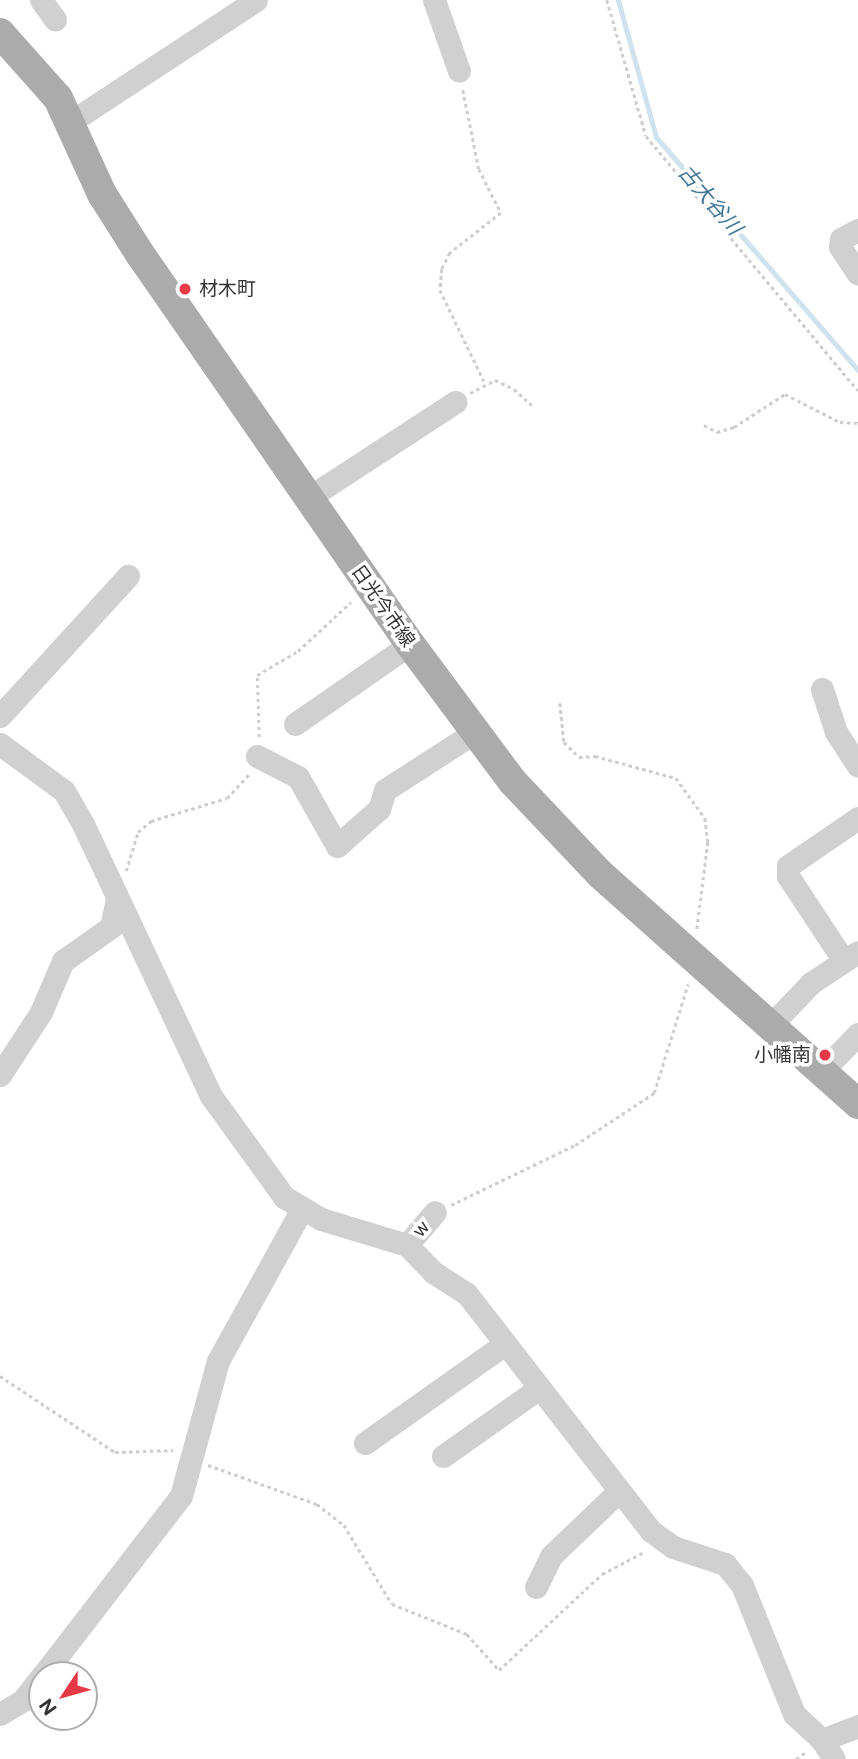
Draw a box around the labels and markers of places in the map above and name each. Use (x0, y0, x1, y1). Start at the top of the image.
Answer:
place label: 材木町 (199, 278, 256, 300)
marker: 材木町 (177, 281, 193, 297)
place label: 小幡南 (754, 1044, 811, 1066)
marker: 小幡南 (817, 1047, 833, 1063)

